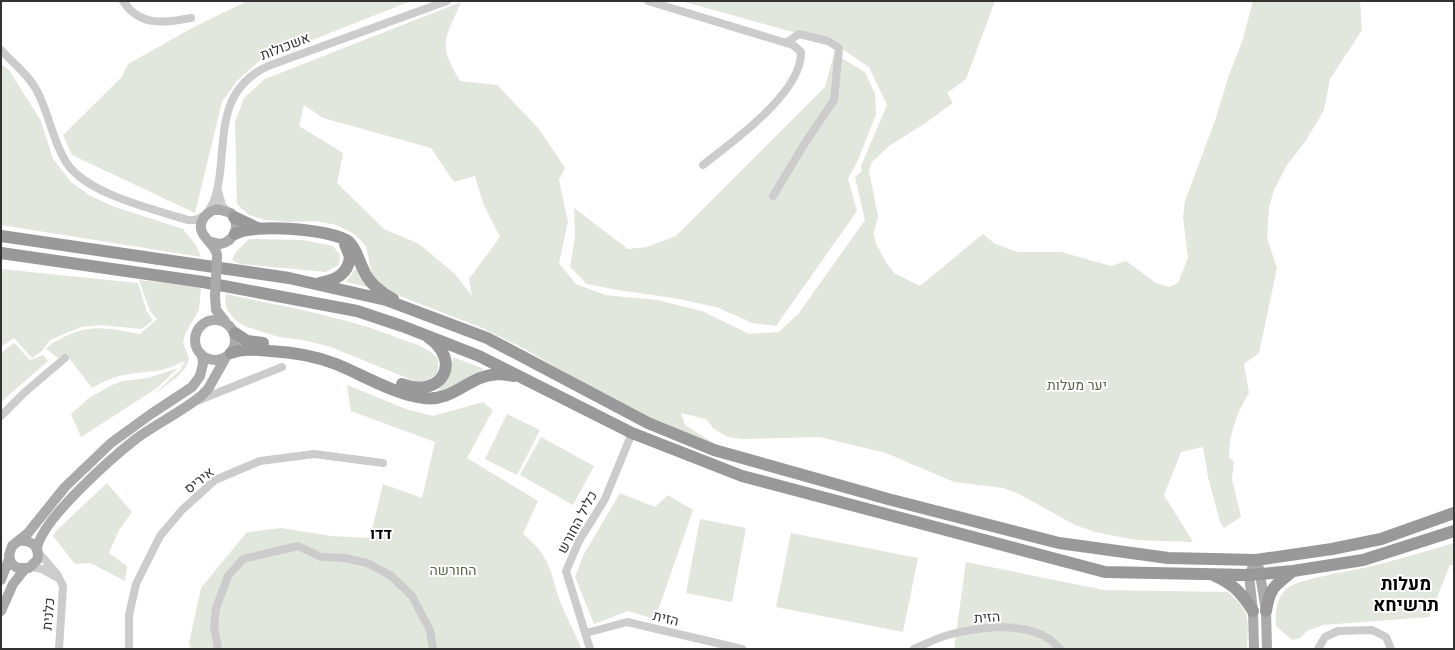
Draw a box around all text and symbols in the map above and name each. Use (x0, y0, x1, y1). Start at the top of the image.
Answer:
street label: אשכולות (258, 28, 312, 64)
park label: יער מעלות (1047, 376, 1107, 394)
street label: איריס (180, 463, 218, 497)
street label: כליל החורש (553, 487, 601, 557)
district label: דדו (370, 524, 392, 543)
park label: החורשה (429, 561, 477, 579)
district label: מעלות תרשיחא (1373, 572, 1439, 616)
street label: כלנית (38, 597, 58, 631)
street label: הזית (651, 606, 681, 630)
street label: הזית (973, 607, 1001, 627)

